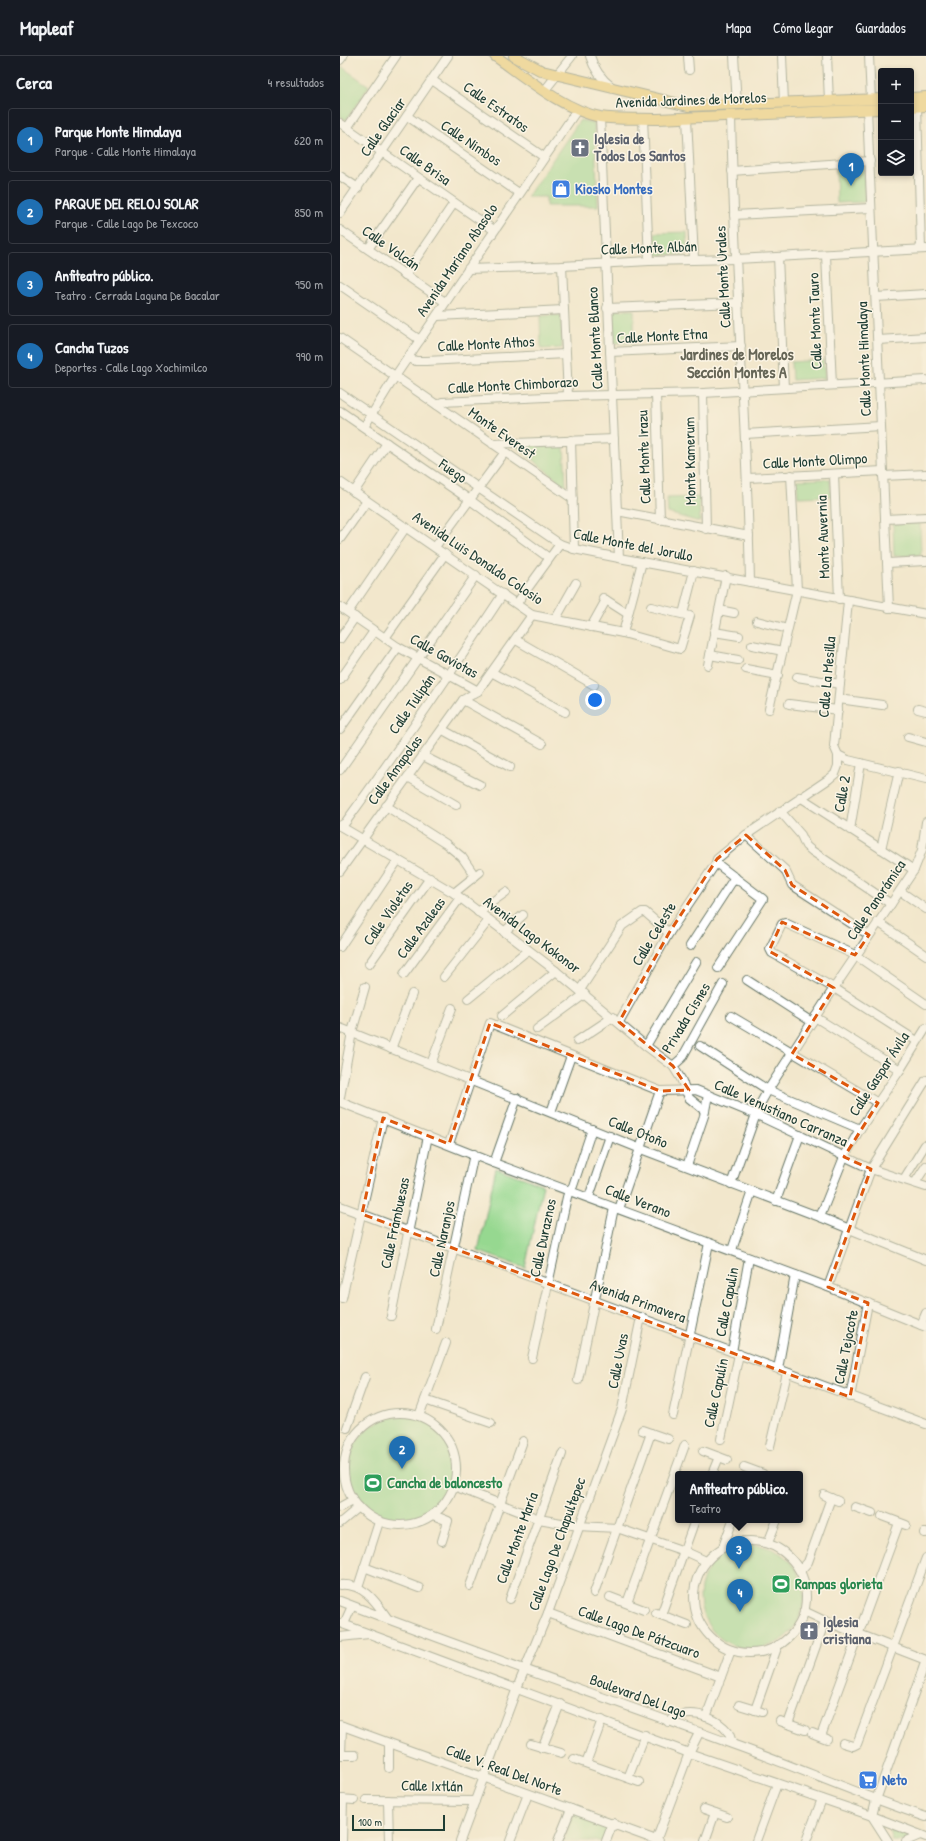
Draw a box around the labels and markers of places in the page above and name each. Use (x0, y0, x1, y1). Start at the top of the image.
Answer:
place label: Iglesia de Todos Los Santos (593, 128, 686, 166)
church icon: Iglesia de Todos Los Santos (569, 137, 591, 159)
pin: 1 (838, 153, 864, 186)
shop icon: Kiosko Montes (550, 178, 572, 200)
place label: Kiosko Montes (575, 178, 653, 199)
pin: 2 (389, 1436, 415, 1469)
sports icon: Cancha de baloncesto (362, 1472, 384, 1494)
place label: Cancha de baloncesto (387, 1472, 502, 1493)
pin: 3 (726, 1536, 752, 1569)
sports icon: Rampas glorieta (770, 1573, 792, 1595)
place label: Rampas glorieta (795, 1573, 882, 1595)
pin: 4 (727, 1579, 753, 1612)
place label: Iglesia cristiana (823, 1611, 871, 1649)
church icon: Iglesia cristiana (798, 1620, 820, 1642)
supermarket icon: Neto (857, 1769, 879, 1791)
place label: Neto (882, 1769, 907, 1790)

